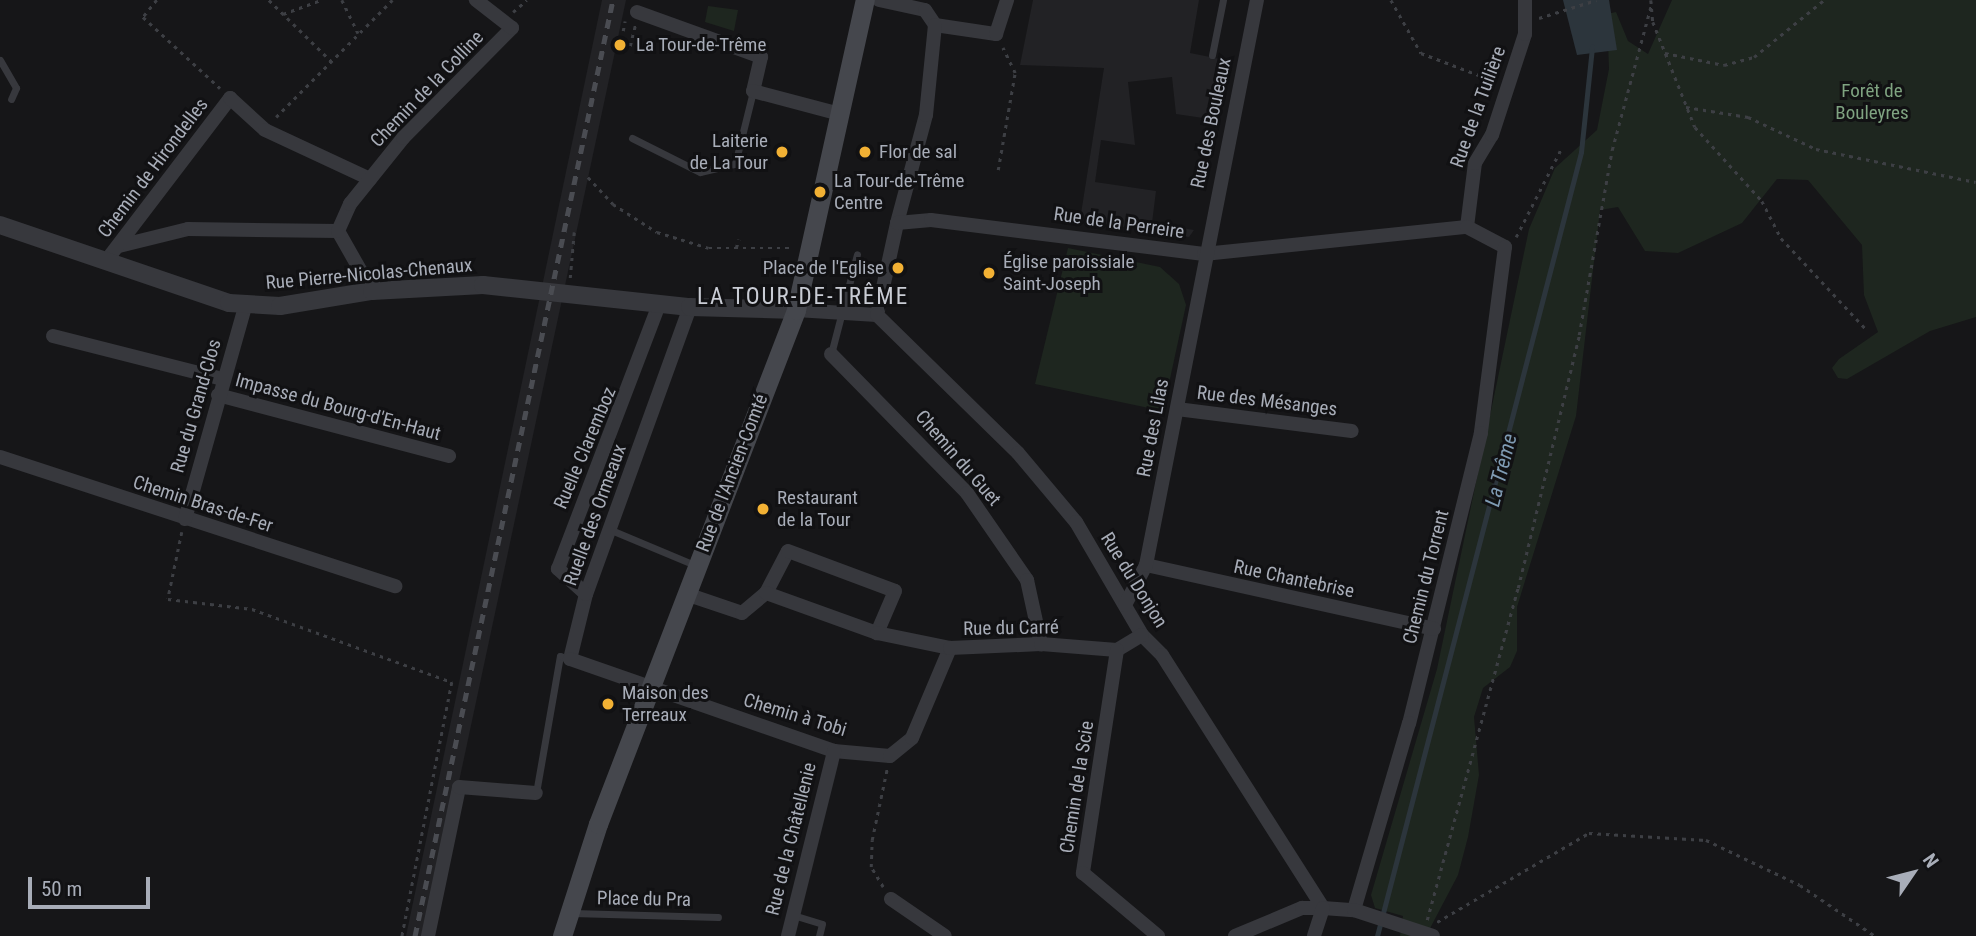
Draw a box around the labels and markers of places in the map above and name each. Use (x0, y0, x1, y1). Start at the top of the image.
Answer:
place label: La Tour-de-Trême (636, 34, 767, 56)
marker: La Tour-de-Trême (610, 35, 630, 55)
place label: Laiterie de La Tour (689, 130, 768, 174)
place label: Flor de sal (879, 141, 957, 163)
marker: Laiterie de La Tour (774, 144, 790, 160)
marker: Flor de sal (857, 144, 873, 160)
place label: La Tour-de-Trême Centre (834, 170, 965, 214)
marker: La Tour-de-Trême Centre (812, 184, 828, 200)
place label: Église paroissiale Saint-Joseph (1003, 251, 1134, 295)
place label: Place de l'Eglise (763, 257, 884, 279)
marker: Place de l'Eglise (890, 260, 906, 276)
marker: Église paroissiale Saint-Joseph (981, 265, 997, 281)
place label: Restaurant de la Tour (777, 487, 858, 531)
marker: Restaurant de la Tour (755, 501, 771, 517)
place label: Maison des Terreaux (622, 682, 709, 726)
marker: Maison des Terreaux (600, 696, 616, 712)

